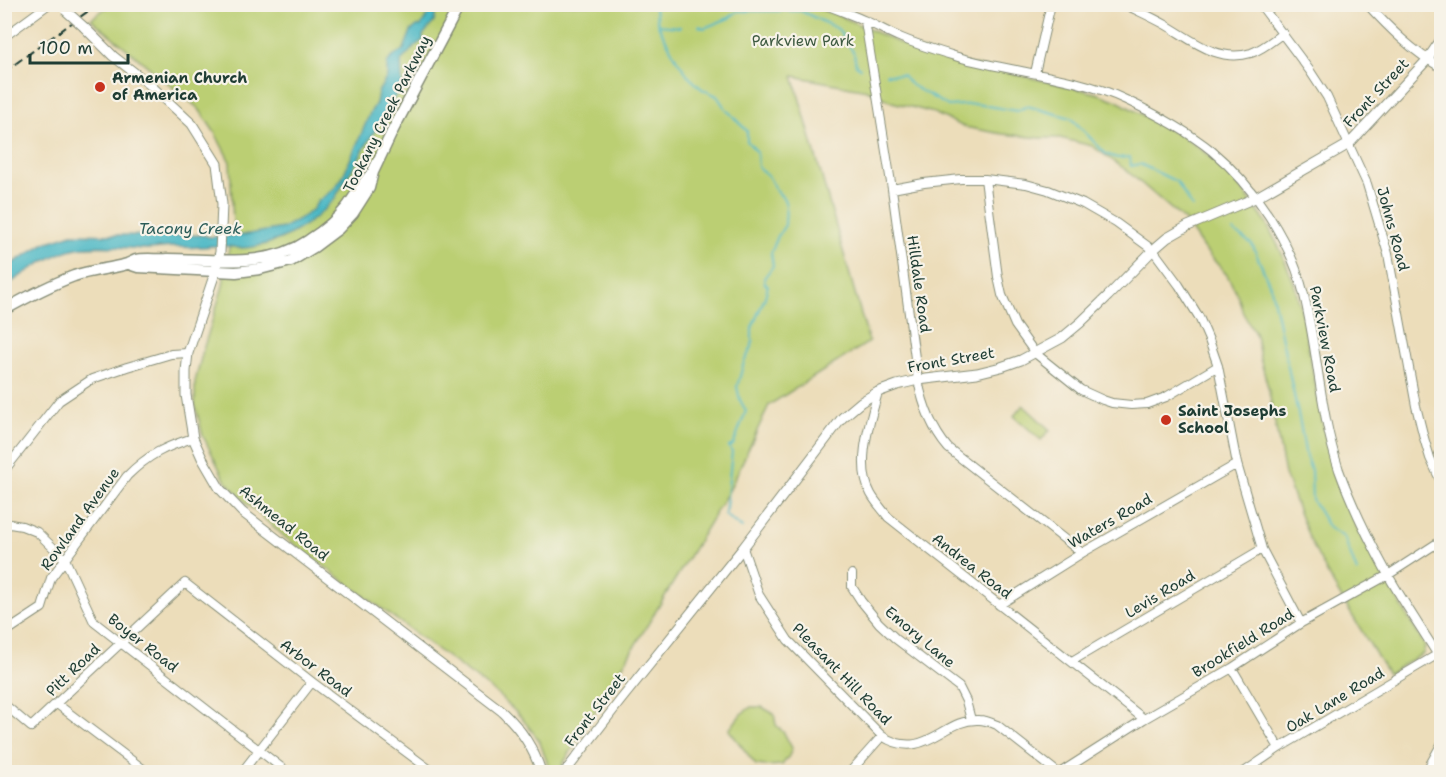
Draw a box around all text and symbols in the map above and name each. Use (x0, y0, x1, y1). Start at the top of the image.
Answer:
scale bar (30, 27, 128, 65)
park label: Parkview Park (752, 31, 854, 51)
street label: Tookany Creek Parkway (339, 32, 435, 196)
text: 100 m (39, 36, 93, 60)
street label: Front Street (1339, 54, 1413, 132)
place label: Armenian Church of America (112, 68, 247, 105)
marker: Armenian Church of America (93, 80, 107, 94)
street label: Johns Road (1372, 185, 1414, 274)
water label: Tacony Creek (138, 218, 242, 239)
street label: Hilldale Road (902, 234, 936, 334)
street label: Parkview Road (1305, 284, 1345, 394)
street label: Front Street (906, 343, 996, 377)
place label: Saint Josephs School (1178, 401, 1287, 438)
marker: Saint Josephs School (1159, 413, 1173, 427)
street label: Rowland Avenue (36, 464, 124, 574)
street label: Ashmead Road (235, 481, 333, 566)
street label: Waters Road (1064, 489, 1156, 553)
street label: Andrea Road (928, 529, 1016, 604)
street label: Levis Road (1121, 565, 1199, 623)
street label: Emory Lane (881, 602, 959, 672)
street label: Brookfield Road (1188, 603, 1298, 682)
street label: Boyer Road (104, 609, 183, 677)
street label: Pleasant Hill Road (788, 619, 896, 730)
street label: Arbor Road (276, 634, 356, 702)
street label: Pitt Road (41, 639, 105, 701)
street label: Oak Lane Road (1282, 662, 1388, 737)
street label: Front Street (560, 669, 630, 751)

